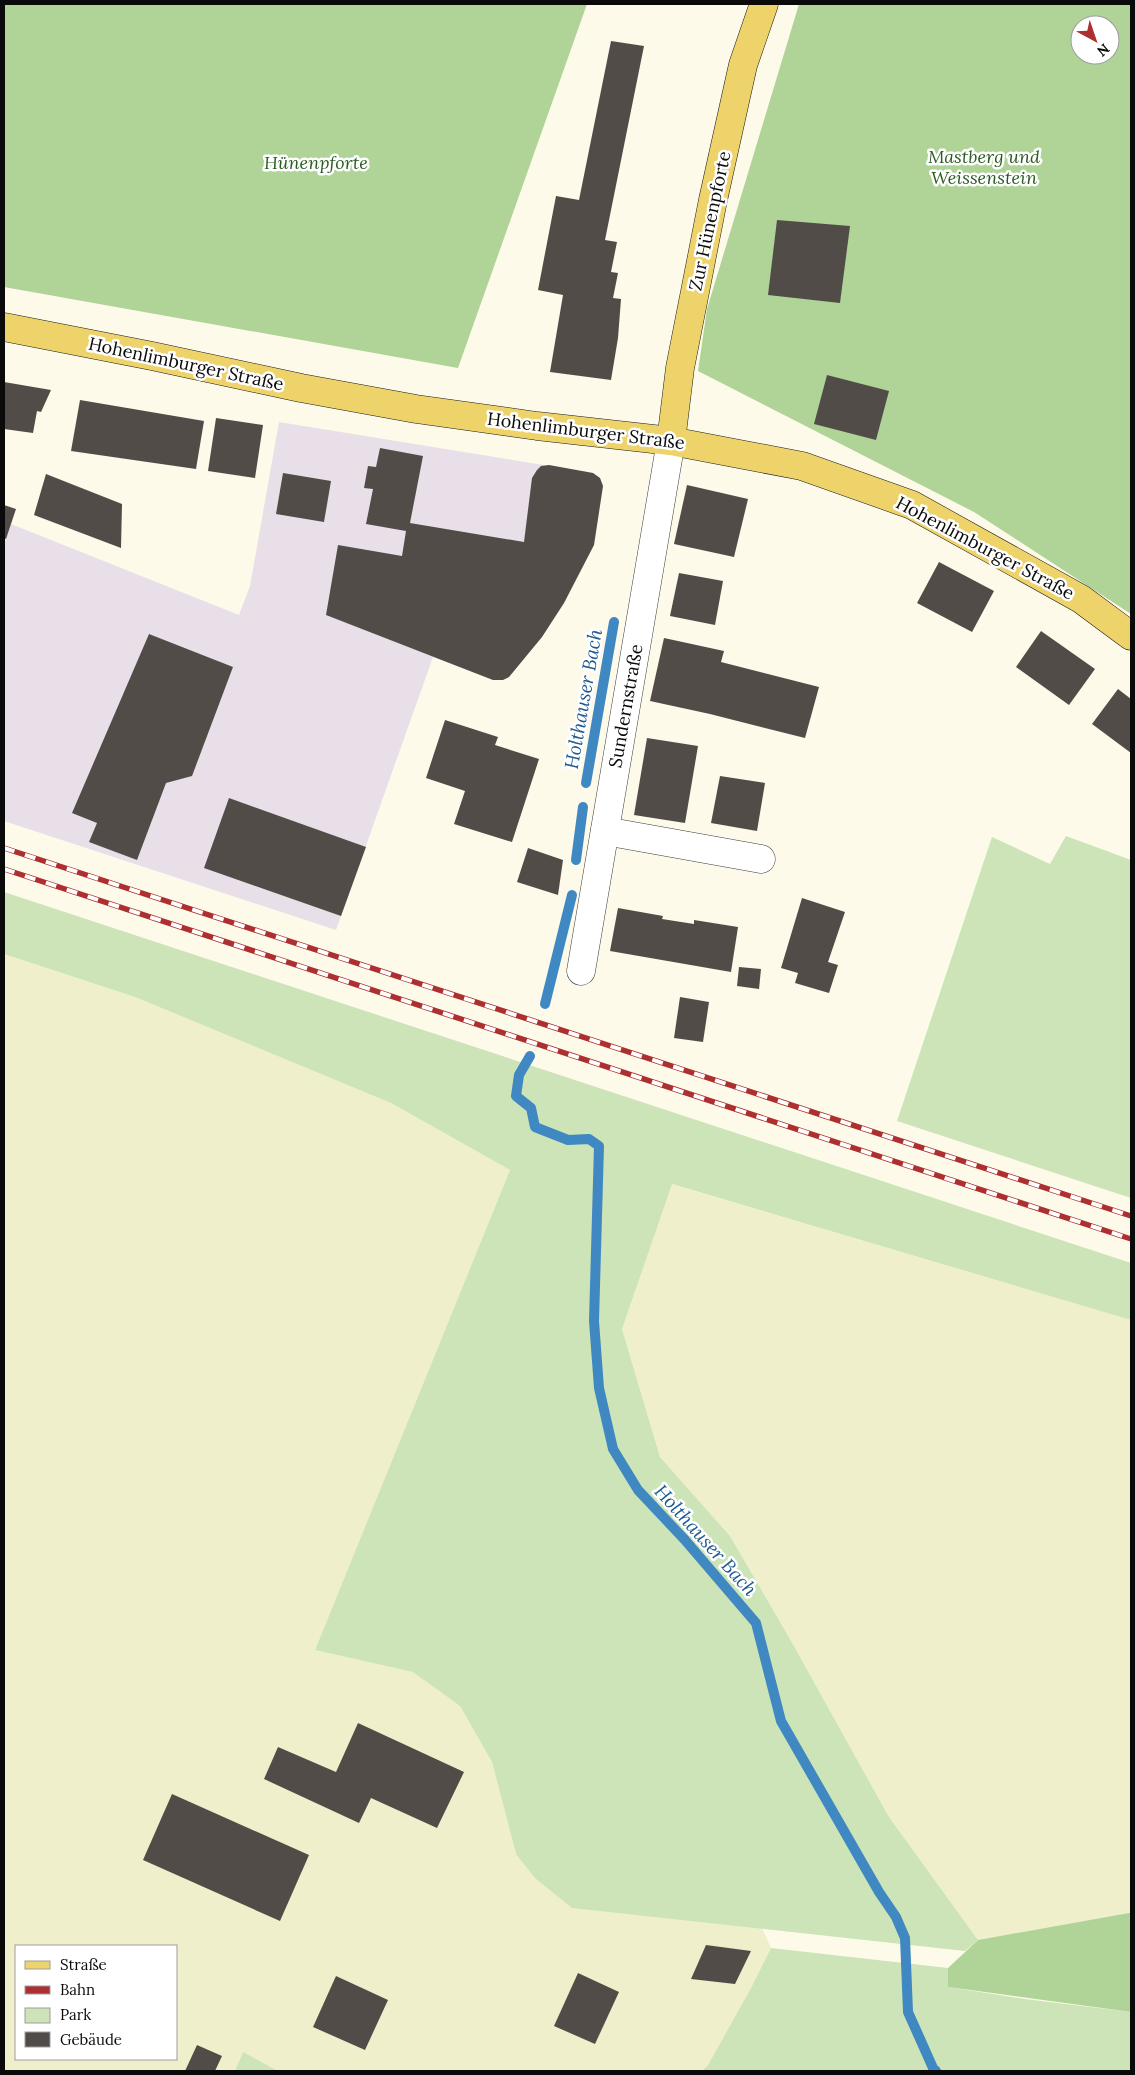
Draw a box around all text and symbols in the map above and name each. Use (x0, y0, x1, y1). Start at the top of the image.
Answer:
north arrow (1070, 15, 1120, 65)
text: N (1093, 40, 1113, 60)
park label: Mastberg und Weissenstein (928, 145, 1040, 189)
street label: Zur Hünenpforte (683, 149, 736, 293)
park label: Hünenpforte (264, 151, 368, 174)
street label: Hohenlimburger Straße (86, 332, 286, 395)
street label: Hohenlimburger Straße (486, 407, 686, 454)
street label: Hohenlimburger Straße (892, 491, 1079, 604)
water label: Holthauser Bach (559, 627, 607, 771)
street label: Sundernstraße (603, 642, 648, 770)
water label: Holthauser Bach (650, 1479, 762, 1601)
legend (15, 1945, 178, 2060)
text: Straße (60, 1955, 107, 1974)
text: Bahn (60, 1980, 95, 1999)
text: Park (60, 2005, 91, 2024)
text: Gebäude (60, 2030, 122, 2049)

